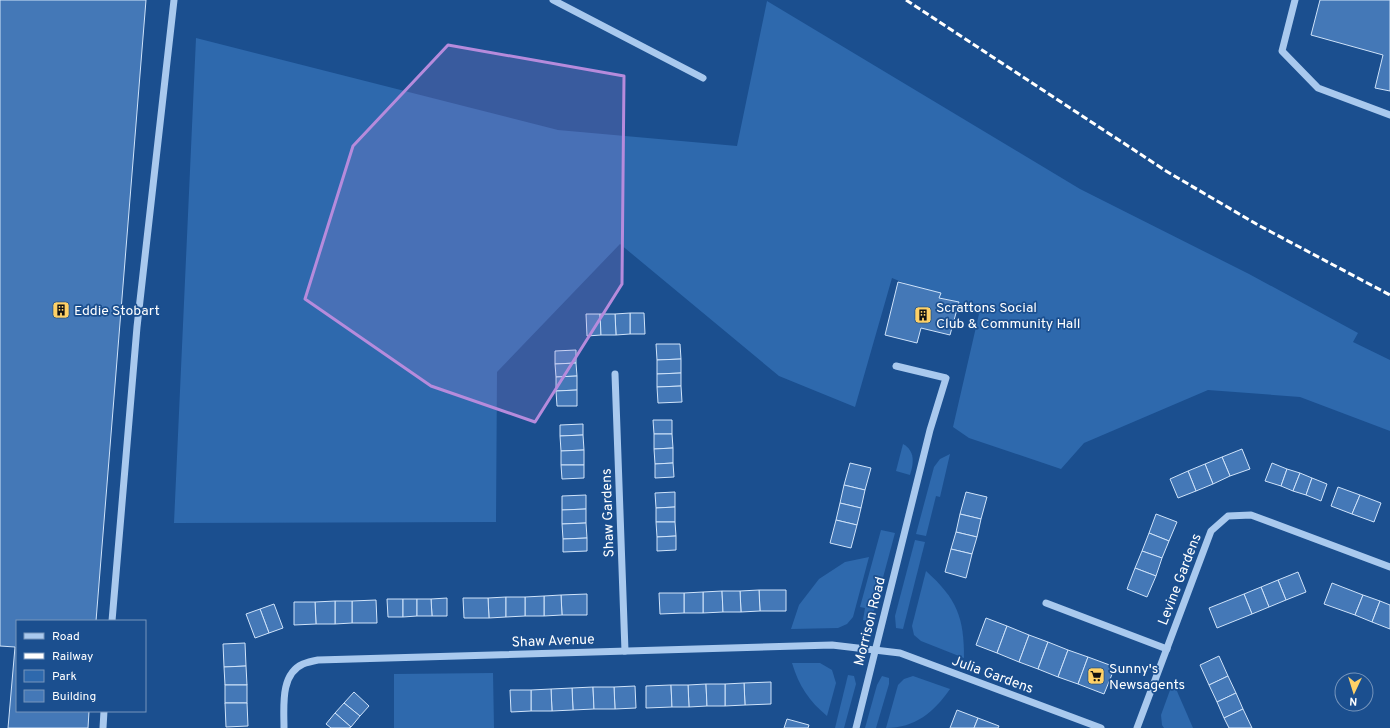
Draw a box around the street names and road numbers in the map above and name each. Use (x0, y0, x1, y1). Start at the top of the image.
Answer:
street label: Shaw Gardens (598, 468, 619, 558)
street label: Levine Gardens (1155, 531, 1206, 628)
street label: Morrison Road (851, 575, 890, 668)
street label: Shaw Avenue (511, 632, 595, 651)
street label: Julia Gardens (949, 653, 1036, 698)

